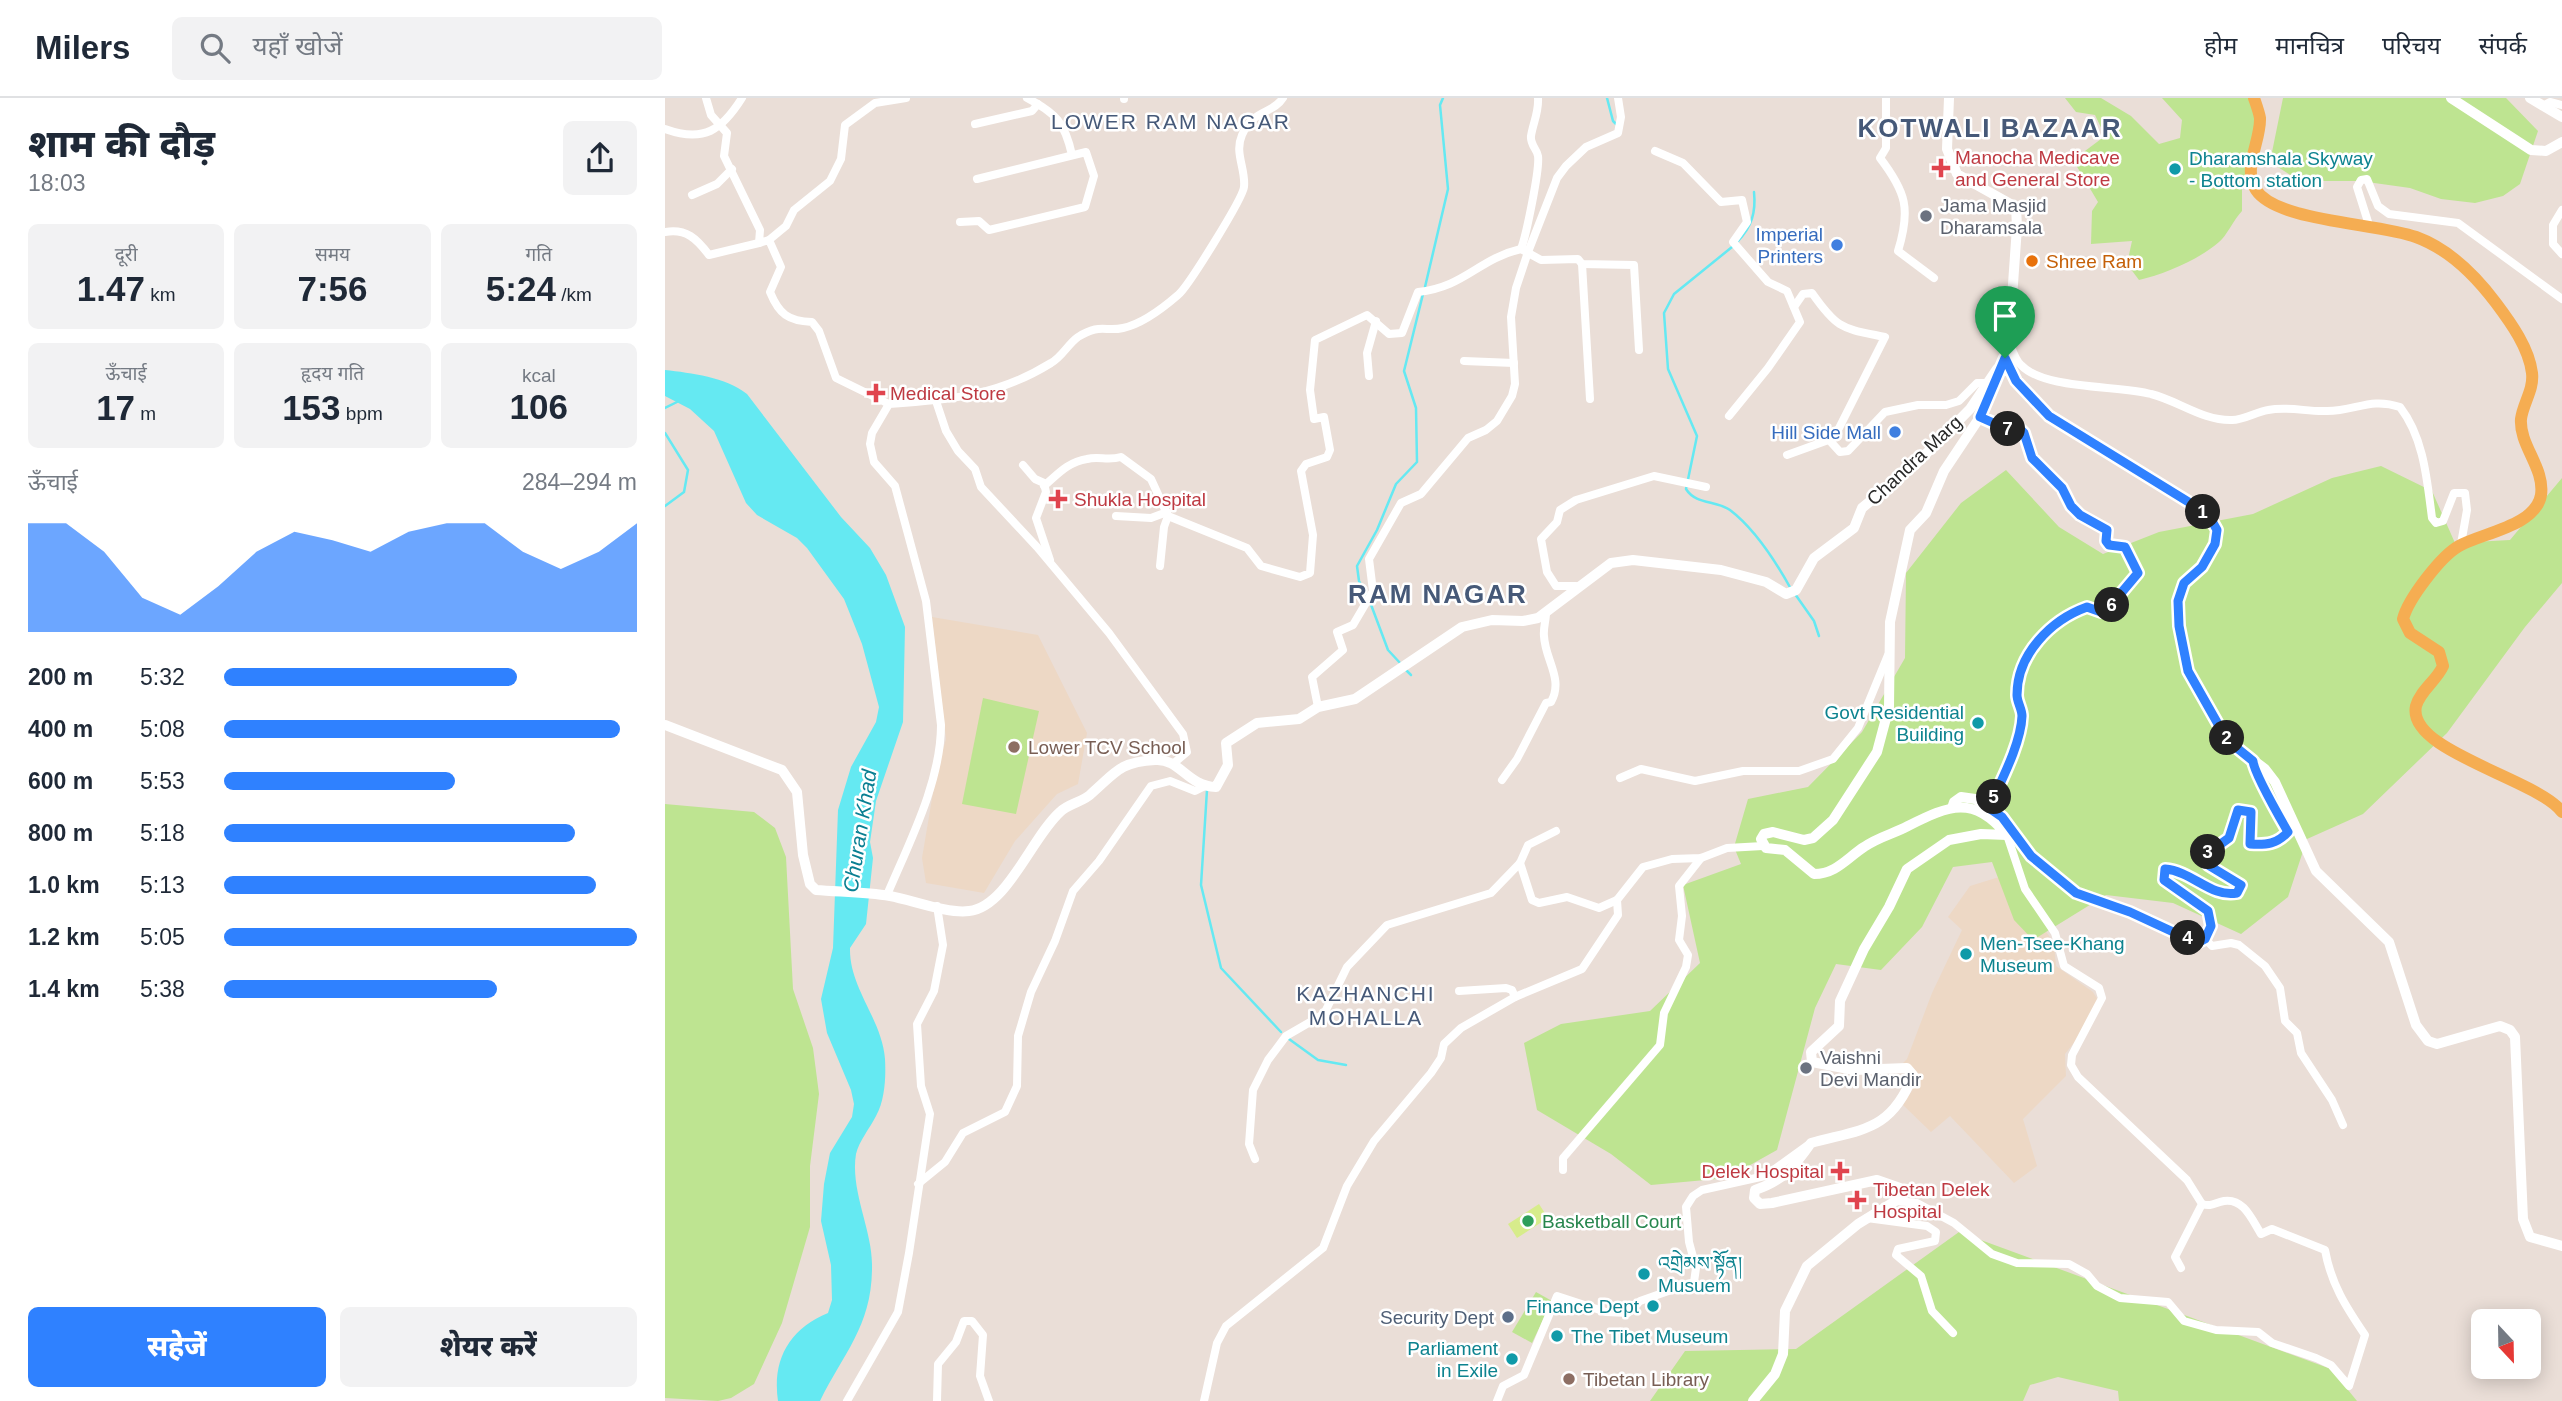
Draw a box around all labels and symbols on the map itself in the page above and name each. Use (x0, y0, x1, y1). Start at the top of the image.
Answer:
district label: LOWER RAM NAGAR (1051, 110, 1291, 133)
district label: KOTWALI BAZAAR (1858, 113, 2122, 143)
place label: Manocha Medicave and General Store (1955, 147, 2120, 190)
place label: Dharamshala Skyway - Bottom station (2189, 148, 2373, 191)
marker: Manocha Medicave and General Store (1933, 160, 1949, 176)
marker: Dharamshala Skyway - Bottom station (2167, 161, 2183, 177)
place label: Jama Masjid Dharamsala (1940, 195, 2047, 238)
marker: Jama Masjid Dharamsala (1918, 208, 1934, 224)
place label: Imperial Printers (1755, 224, 1823, 267)
marker: Imperial Printers (1829, 237, 1845, 253)
place label: Shree Ram (2046, 251, 2142, 272)
marker: Shree Ram (2024, 253, 2040, 269)
pin (1975, 286, 2035, 358)
place label: Medical Store (890, 383, 1006, 404)
marker: Medical Store (868, 385, 884, 401)
street label: Chandra Marg (1863, 411, 1966, 509)
pin: 7 (1991, 412, 2025, 446)
place label: Hill Side Mall (1771, 422, 1881, 443)
marker: Hill Side Mall (1887, 424, 1903, 440)
marker: Shukla Hospital (1048, 489, 1068, 509)
place label: Shukla Hospital (1074, 489, 1206, 510)
pin: 1 (2185, 494, 2221, 530)
district label: RAM NAGAR (1348, 579, 1528, 609)
pin: 6 (2095, 588, 2129, 622)
place label: Govt Residential Building (1825, 702, 1964, 745)
marker: Govt Residential Building (1970, 715, 1986, 731)
pin: 2 (2209, 720, 2245, 756)
place label: Lower TCV School (1028, 737, 1186, 758)
marker: Lower TCV School (1006, 739, 1022, 755)
water label: Churan Khad (838, 767, 881, 894)
pin: 5 (1977, 780, 2011, 814)
pin: 3 (2191, 834, 2225, 870)
pin: 4 (2171, 920, 2205, 956)
place label: Men-Tsee-Khang Museum (1980, 933, 2125, 976)
marker: Men-Tsee-Khang Museum (1958, 946, 1974, 962)
district label: KAZHANCHI MOHALLA (1296, 982, 1436, 1029)
place label: Vaishni Devi Mandir (1820, 1047, 1922, 1090)
marker: Vaishni Devi Mandir (1798, 1060, 1814, 1076)
place label: Delek Hospital (1702, 1161, 1824, 1182)
marker: Delek Hospital (1830, 1161, 1850, 1181)
place label: Tibetan Delek Hospital (1873, 1179, 1990, 1222)
marker: Tibetan Delek Hospital (1847, 1190, 1867, 1210)
place label: Basketball Court (1542, 1211, 1682, 1232)
marker: Basketball Court (1520, 1213, 1536, 1229)
place label: འགྲེམས་སྟོན། Musuem (1658, 1249, 1742, 1296)
marker: འགྲེམས་སྟོན། Musuem (1636, 1266, 1652, 1282)
place label: Finance Dept (1526, 1296, 1640, 1317)
marker: Finance Dept (1645, 1298, 1661, 1314)
place label: Security Dept (1380, 1307, 1495, 1328)
marker: Security Dept (1500, 1309, 1516, 1325)
north arrow (2471, 1309, 2541, 1379)
place label: The Tibet Museum (1571, 1326, 1728, 1347)
marker: The Tibet Museum (1549, 1328, 1565, 1344)
place label: Parliament in Exile (1407, 1338, 1499, 1381)
marker: Parliament in Exile (1504, 1351, 1520, 1367)
place label: Tibetan Library (1583, 1369, 1710, 1390)
marker: Tibetan Library (1561, 1371, 1577, 1387)

